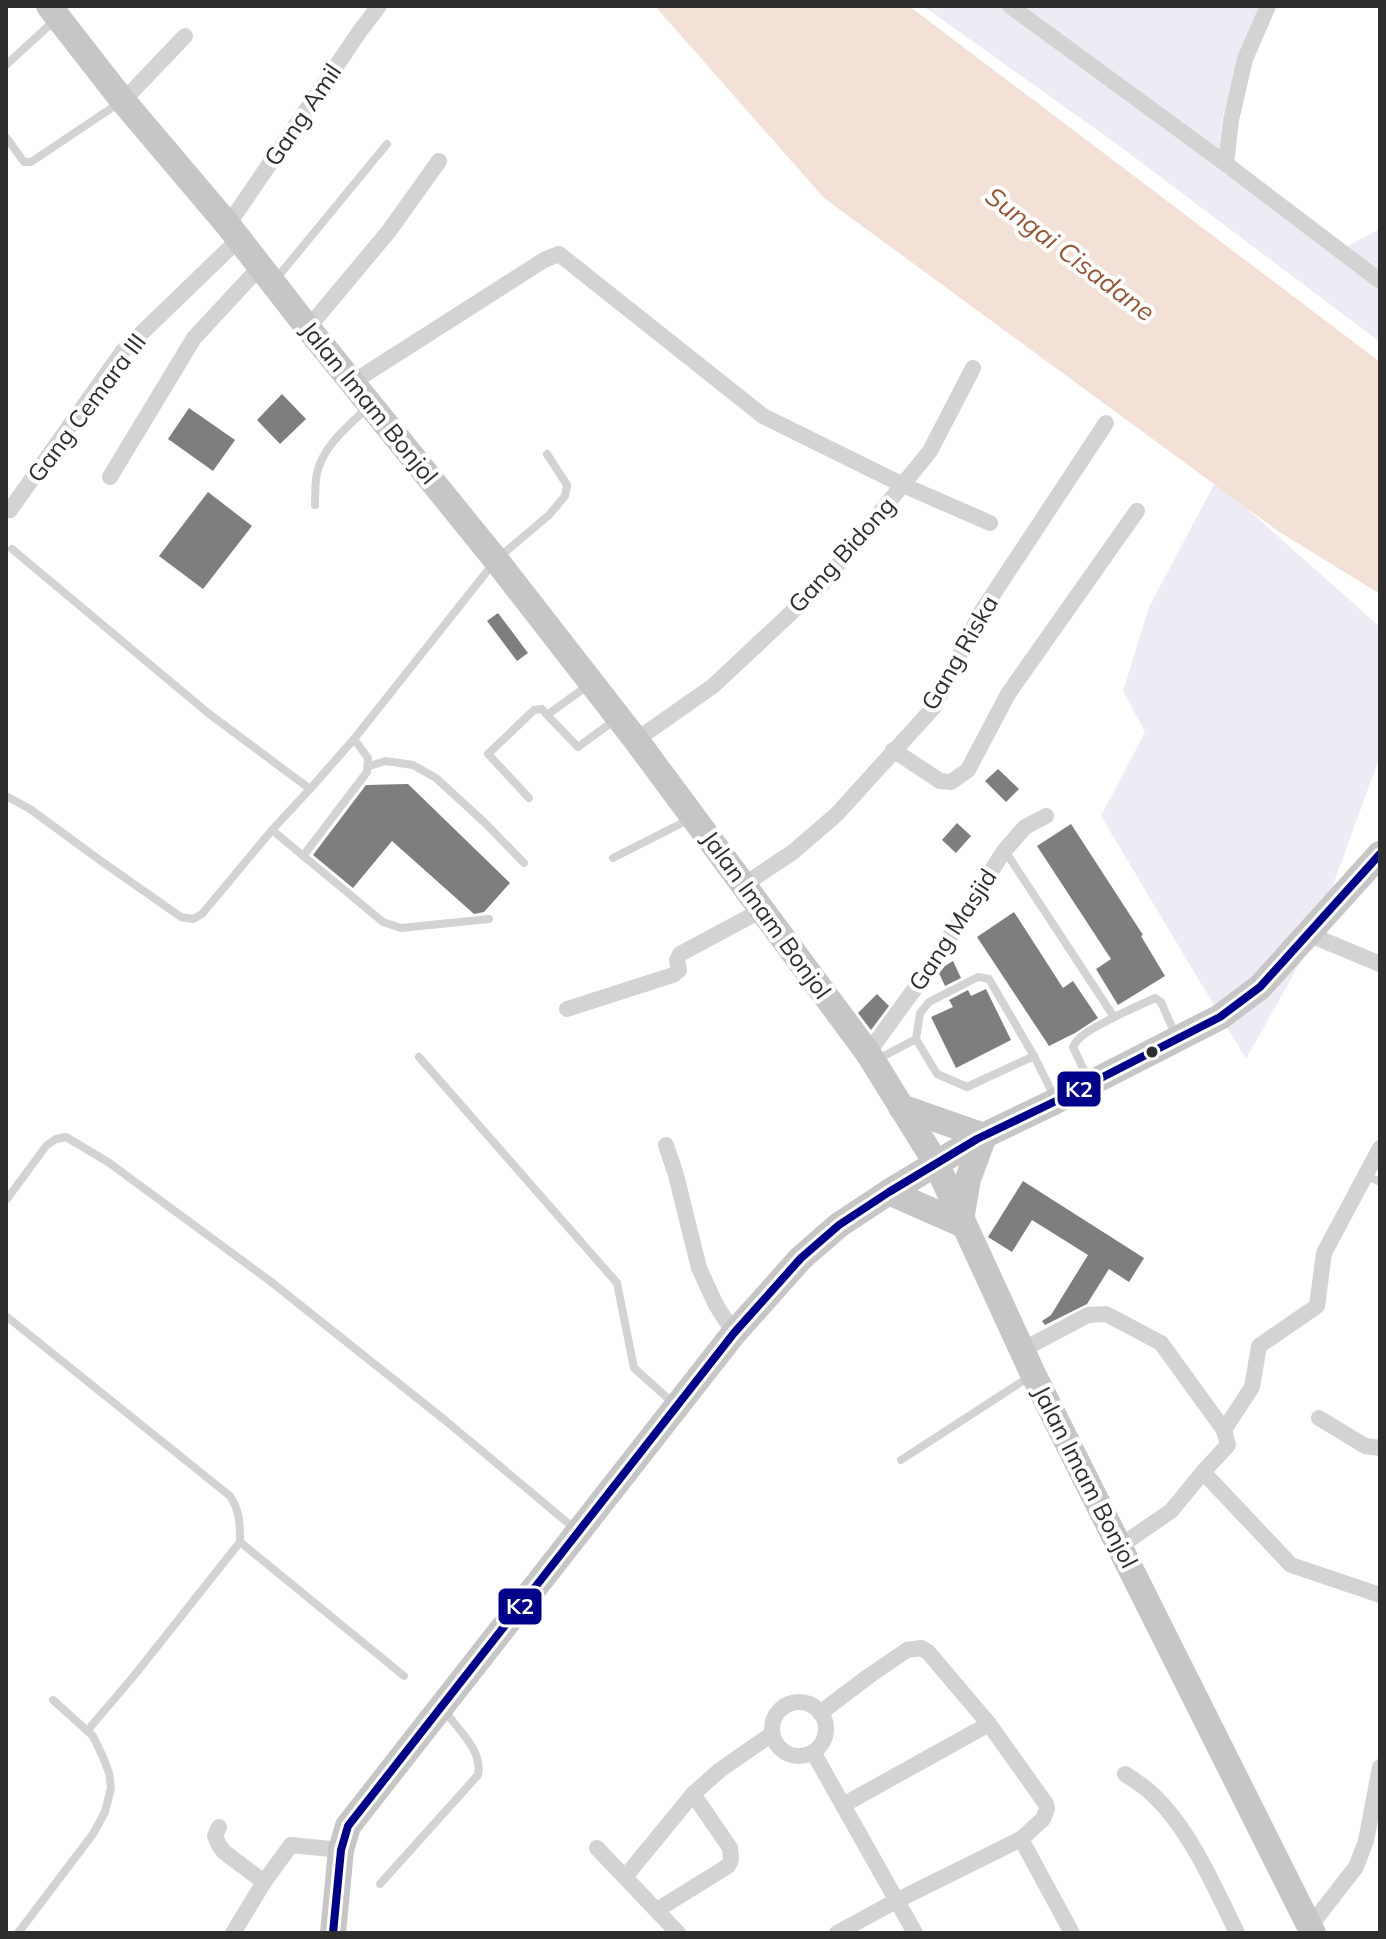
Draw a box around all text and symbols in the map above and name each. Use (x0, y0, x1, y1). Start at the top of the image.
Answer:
street label: Gang Amil (257, 58, 347, 171)
water label: Sungai Cisadane (979, 179, 1162, 328)
street label: Jalan Imam Bonjol (295, 315, 445, 490)
street label: Gang Cemara III (20, 327, 152, 488)
street label: Gang Bidong (781, 490, 901, 618)
street label: Gang Riska (914, 590, 1004, 715)
street label: Jalan Imam Bonjol (696, 824, 838, 1005)
street label: Gang Masjid (902, 863, 1003, 996)
unlabelled marker (1144, 1044, 1160, 1060)
line badge: K2 (1056, 1070, 1102, 1108)
text: K2 (1065, 1075, 1093, 1103)
street label: Jalan Imam Bonjol (1027, 1380, 1145, 1573)
line badge: K2 (497, 1587, 543, 1626)
text: K2 (506, 1592, 534, 1620)

